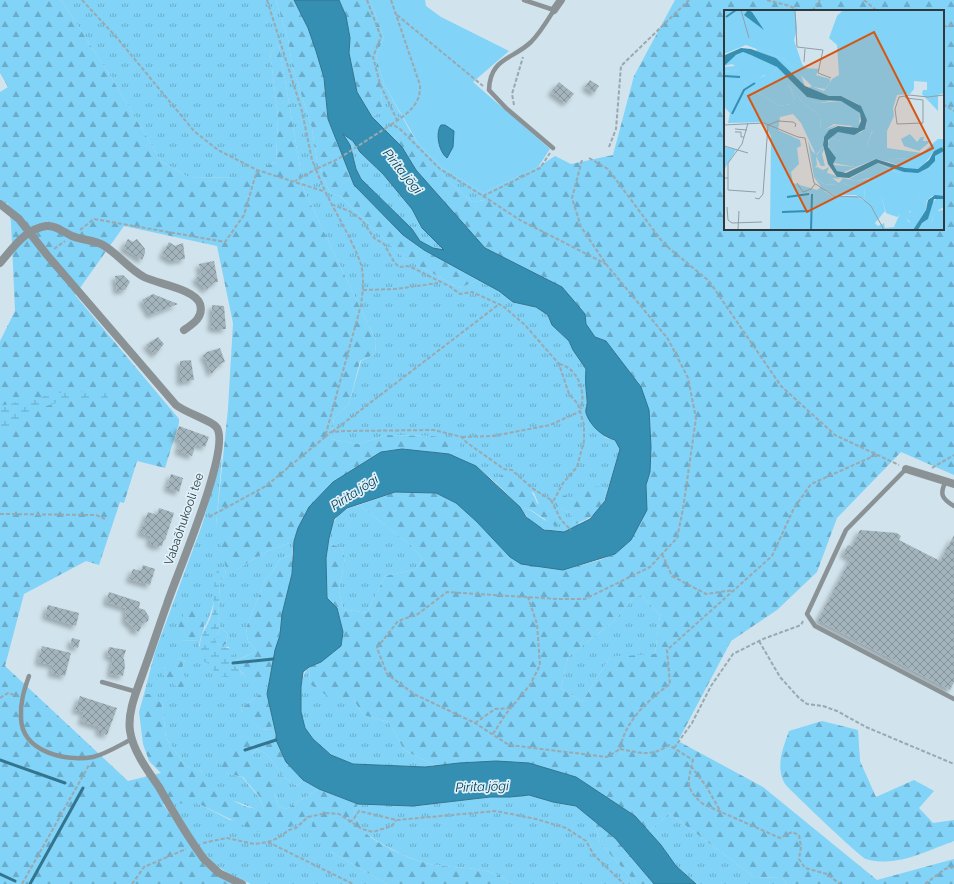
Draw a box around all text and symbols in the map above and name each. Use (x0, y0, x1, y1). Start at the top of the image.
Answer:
inset map (724, 10, 944, 230)
water label: Pirita jõgi (380, 146, 426, 198)
street label: Vabaõhukooli tee (162, 471, 206, 567)
water label: Pirita jõgi (328, 471, 382, 513)
water label: Pirita jõgi (455, 778, 510, 795)

